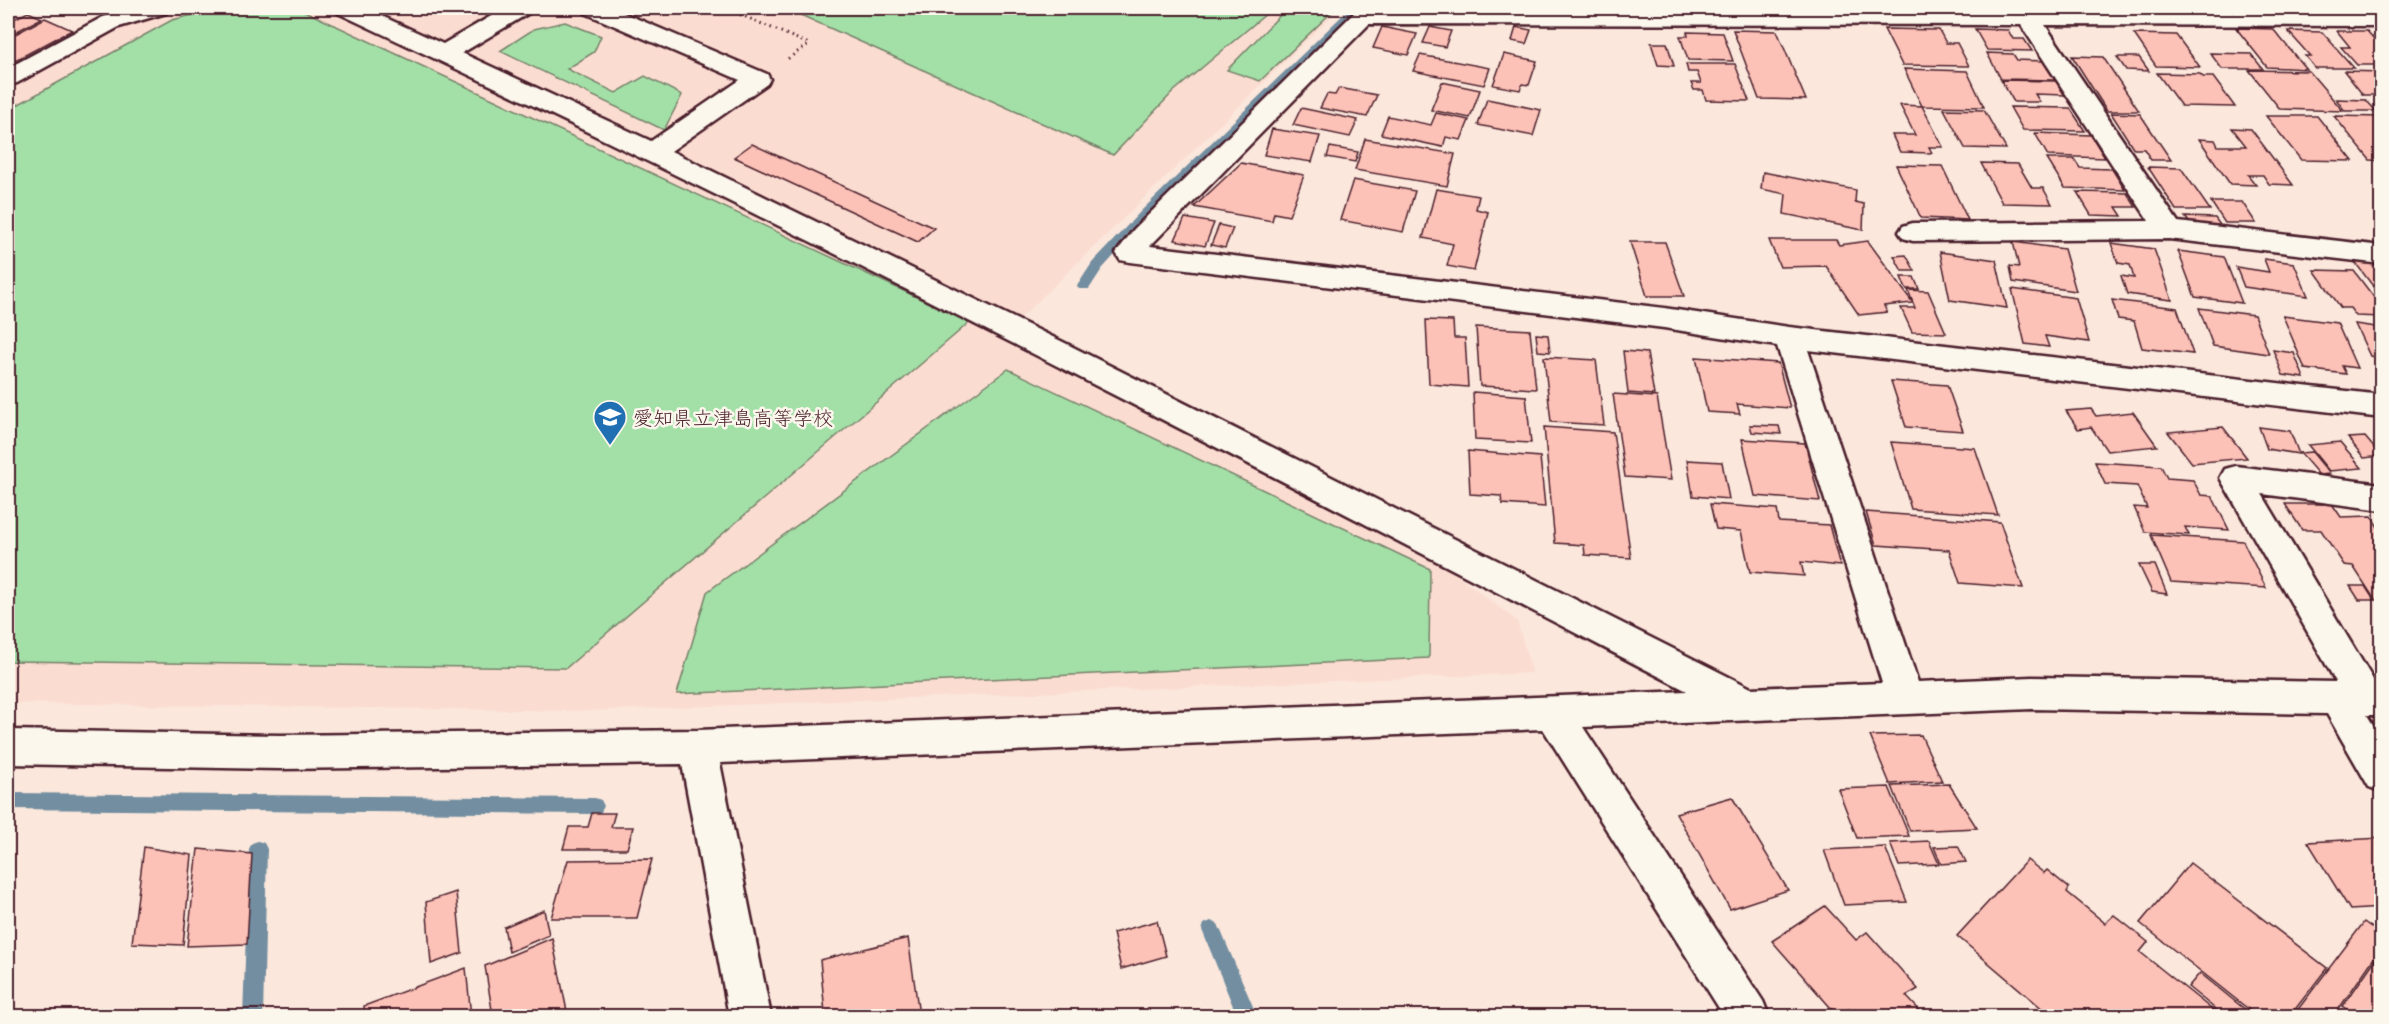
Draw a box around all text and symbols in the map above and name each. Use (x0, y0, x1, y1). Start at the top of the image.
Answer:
school or university icon: 愛知県立津島高等学校 (592, 399, 628, 446)
place label: 愛知県立津島高等学校 (633, 405, 833, 430)

